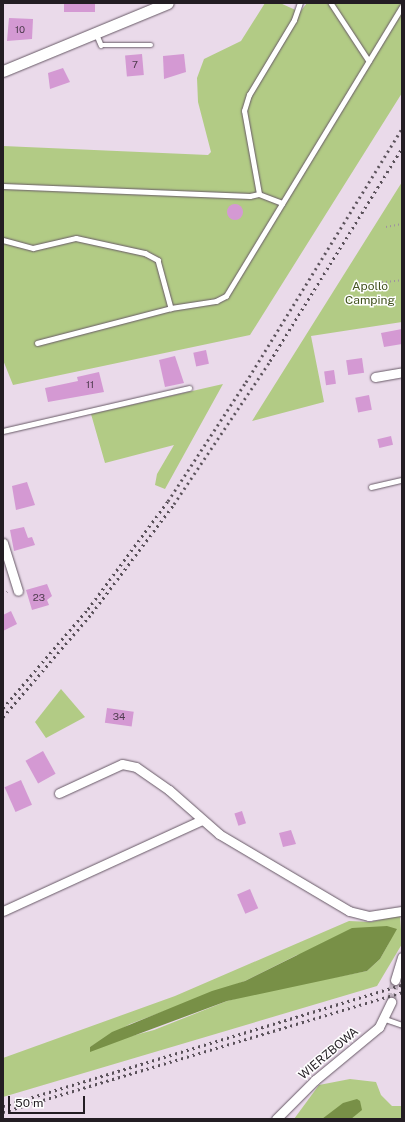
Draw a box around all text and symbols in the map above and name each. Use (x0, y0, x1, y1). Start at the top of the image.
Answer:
house number: 10 (15, 24, 25, 36)
house number: 7 (132, 59, 138, 71)
park label: Apollo Camping (345, 280, 395, 308)
house number: 11 (86, 379, 94, 391)
house number: 23 (33, 592, 45, 604)
house number: 34 (113, 711, 125, 723)
street label: WIERZBOWA (296, 1025, 362, 1083)
scale bar (10, 1088, 87, 1114)
text: 50 m (15, 1096, 43, 1110)

